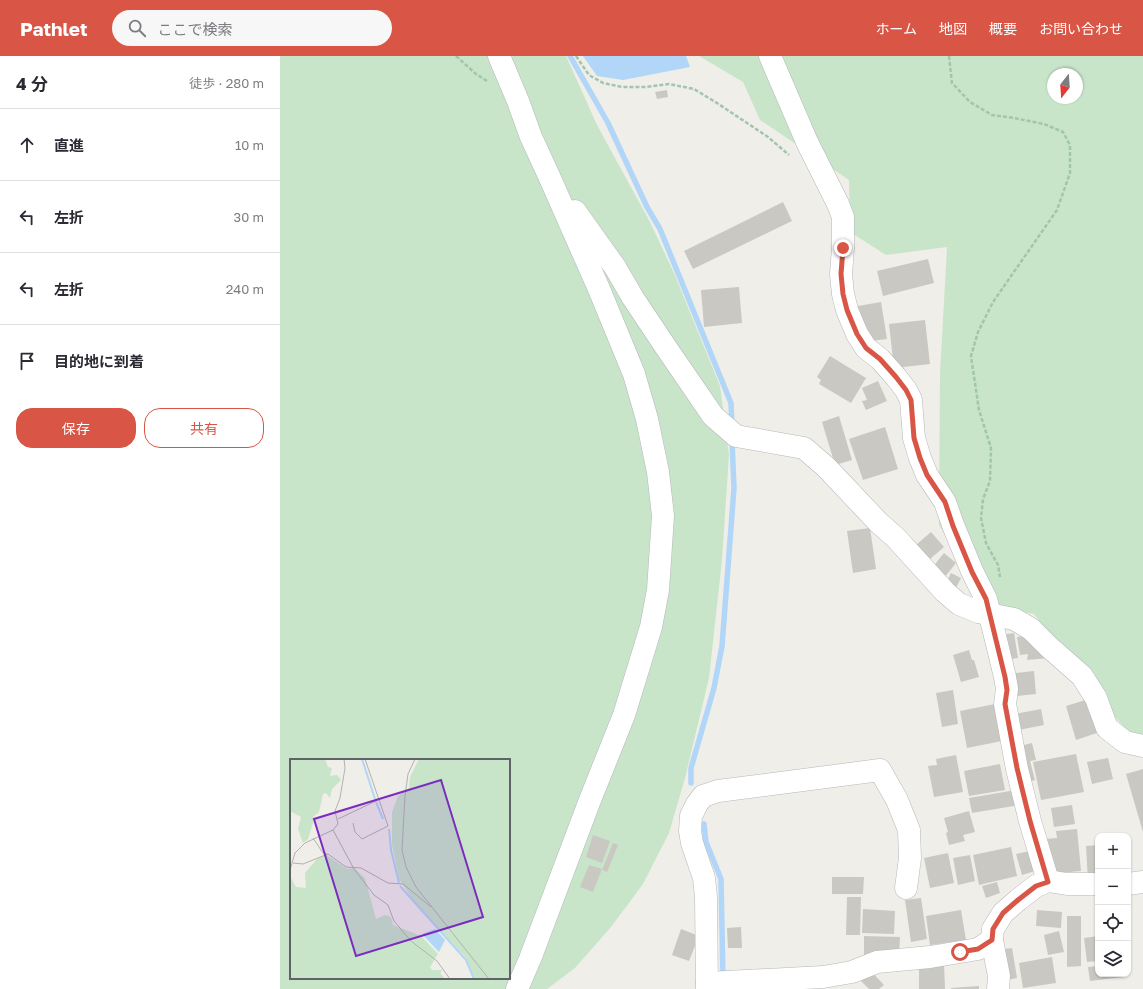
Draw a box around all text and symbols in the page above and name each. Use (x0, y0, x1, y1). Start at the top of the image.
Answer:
search box (112, 10, 392, 46)
text: Pathlet (20, 17, 88, 40)
icon: search (126, 17, 148, 39)
text: ここで検索 (158, 20, 233, 38)
text: ホーム (875, 20, 917, 37)
text: 地図 (939, 20, 967, 37)
text: 概要 (989, 20, 1017, 37)
text: お問い合わせ (1039, 20, 1123, 37)
north arrow (1047, 68, 1083, 104)
text: 4 分 (16, 73, 48, 94)
text: 徒歩 · 280 m (189, 75, 264, 91)
icon: ahead (16, 134, 38, 156)
text: 直進 (54, 136, 84, 154)
text: 10 m (235, 137, 264, 153)
icon: left (16, 206, 38, 228)
text: 左折 (54, 208, 84, 226)
text: 30 m (234, 209, 264, 225)
route end (834, 239, 852, 257)
icon: left (16, 278, 38, 300)
text: 左折 (54, 280, 84, 298)
text: 240 m (226, 281, 264, 297)
icon: arrive (16, 350, 38, 372)
text: 目的地に到着 (54, 352, 144, 370)
button: 保存 (16, 408, 136, 448)
button: 共有 (144, 408, 264, 448)
inset map (290, 759, 510, 979)
map controls (1095, 833, 1131, 977)
button: + (1095, 833, 1131, 869)
button: − (1095, 869, 1131, 905)
button: locate (1095, 905, 1131, 941)
button: layers (1095, 941, 1131, 977)
route start (951, 943, 969, 961)

